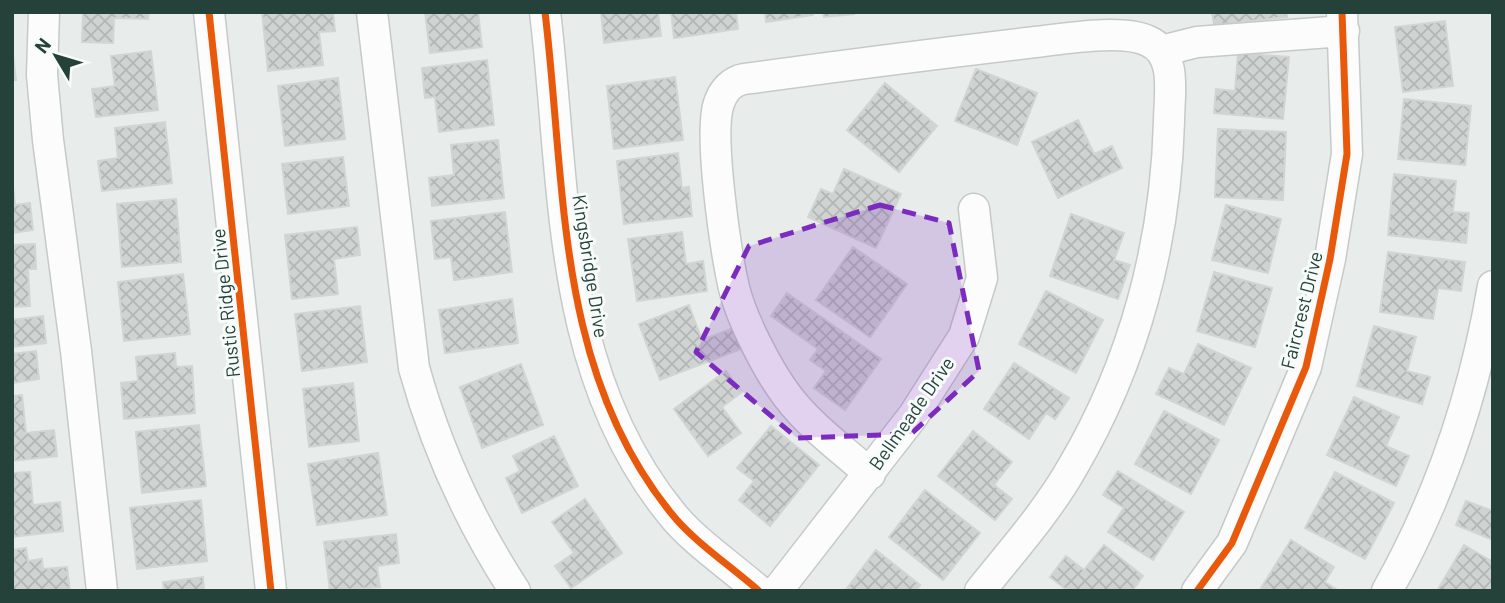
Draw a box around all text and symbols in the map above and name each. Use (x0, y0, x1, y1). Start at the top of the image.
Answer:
north arrow (21, 21, 91, 91)
text: N (29, 33, 55, 57)
street label: Kingsbridge Drive (568, 193, 614, 339)
street label: Rustic Ridge Drive (206, 227, 244, 379)
street label: Faircrest Drive (1275, 249, 1327, 371)
street label: Bellmeade Drive (864, 352, 958, 474)

